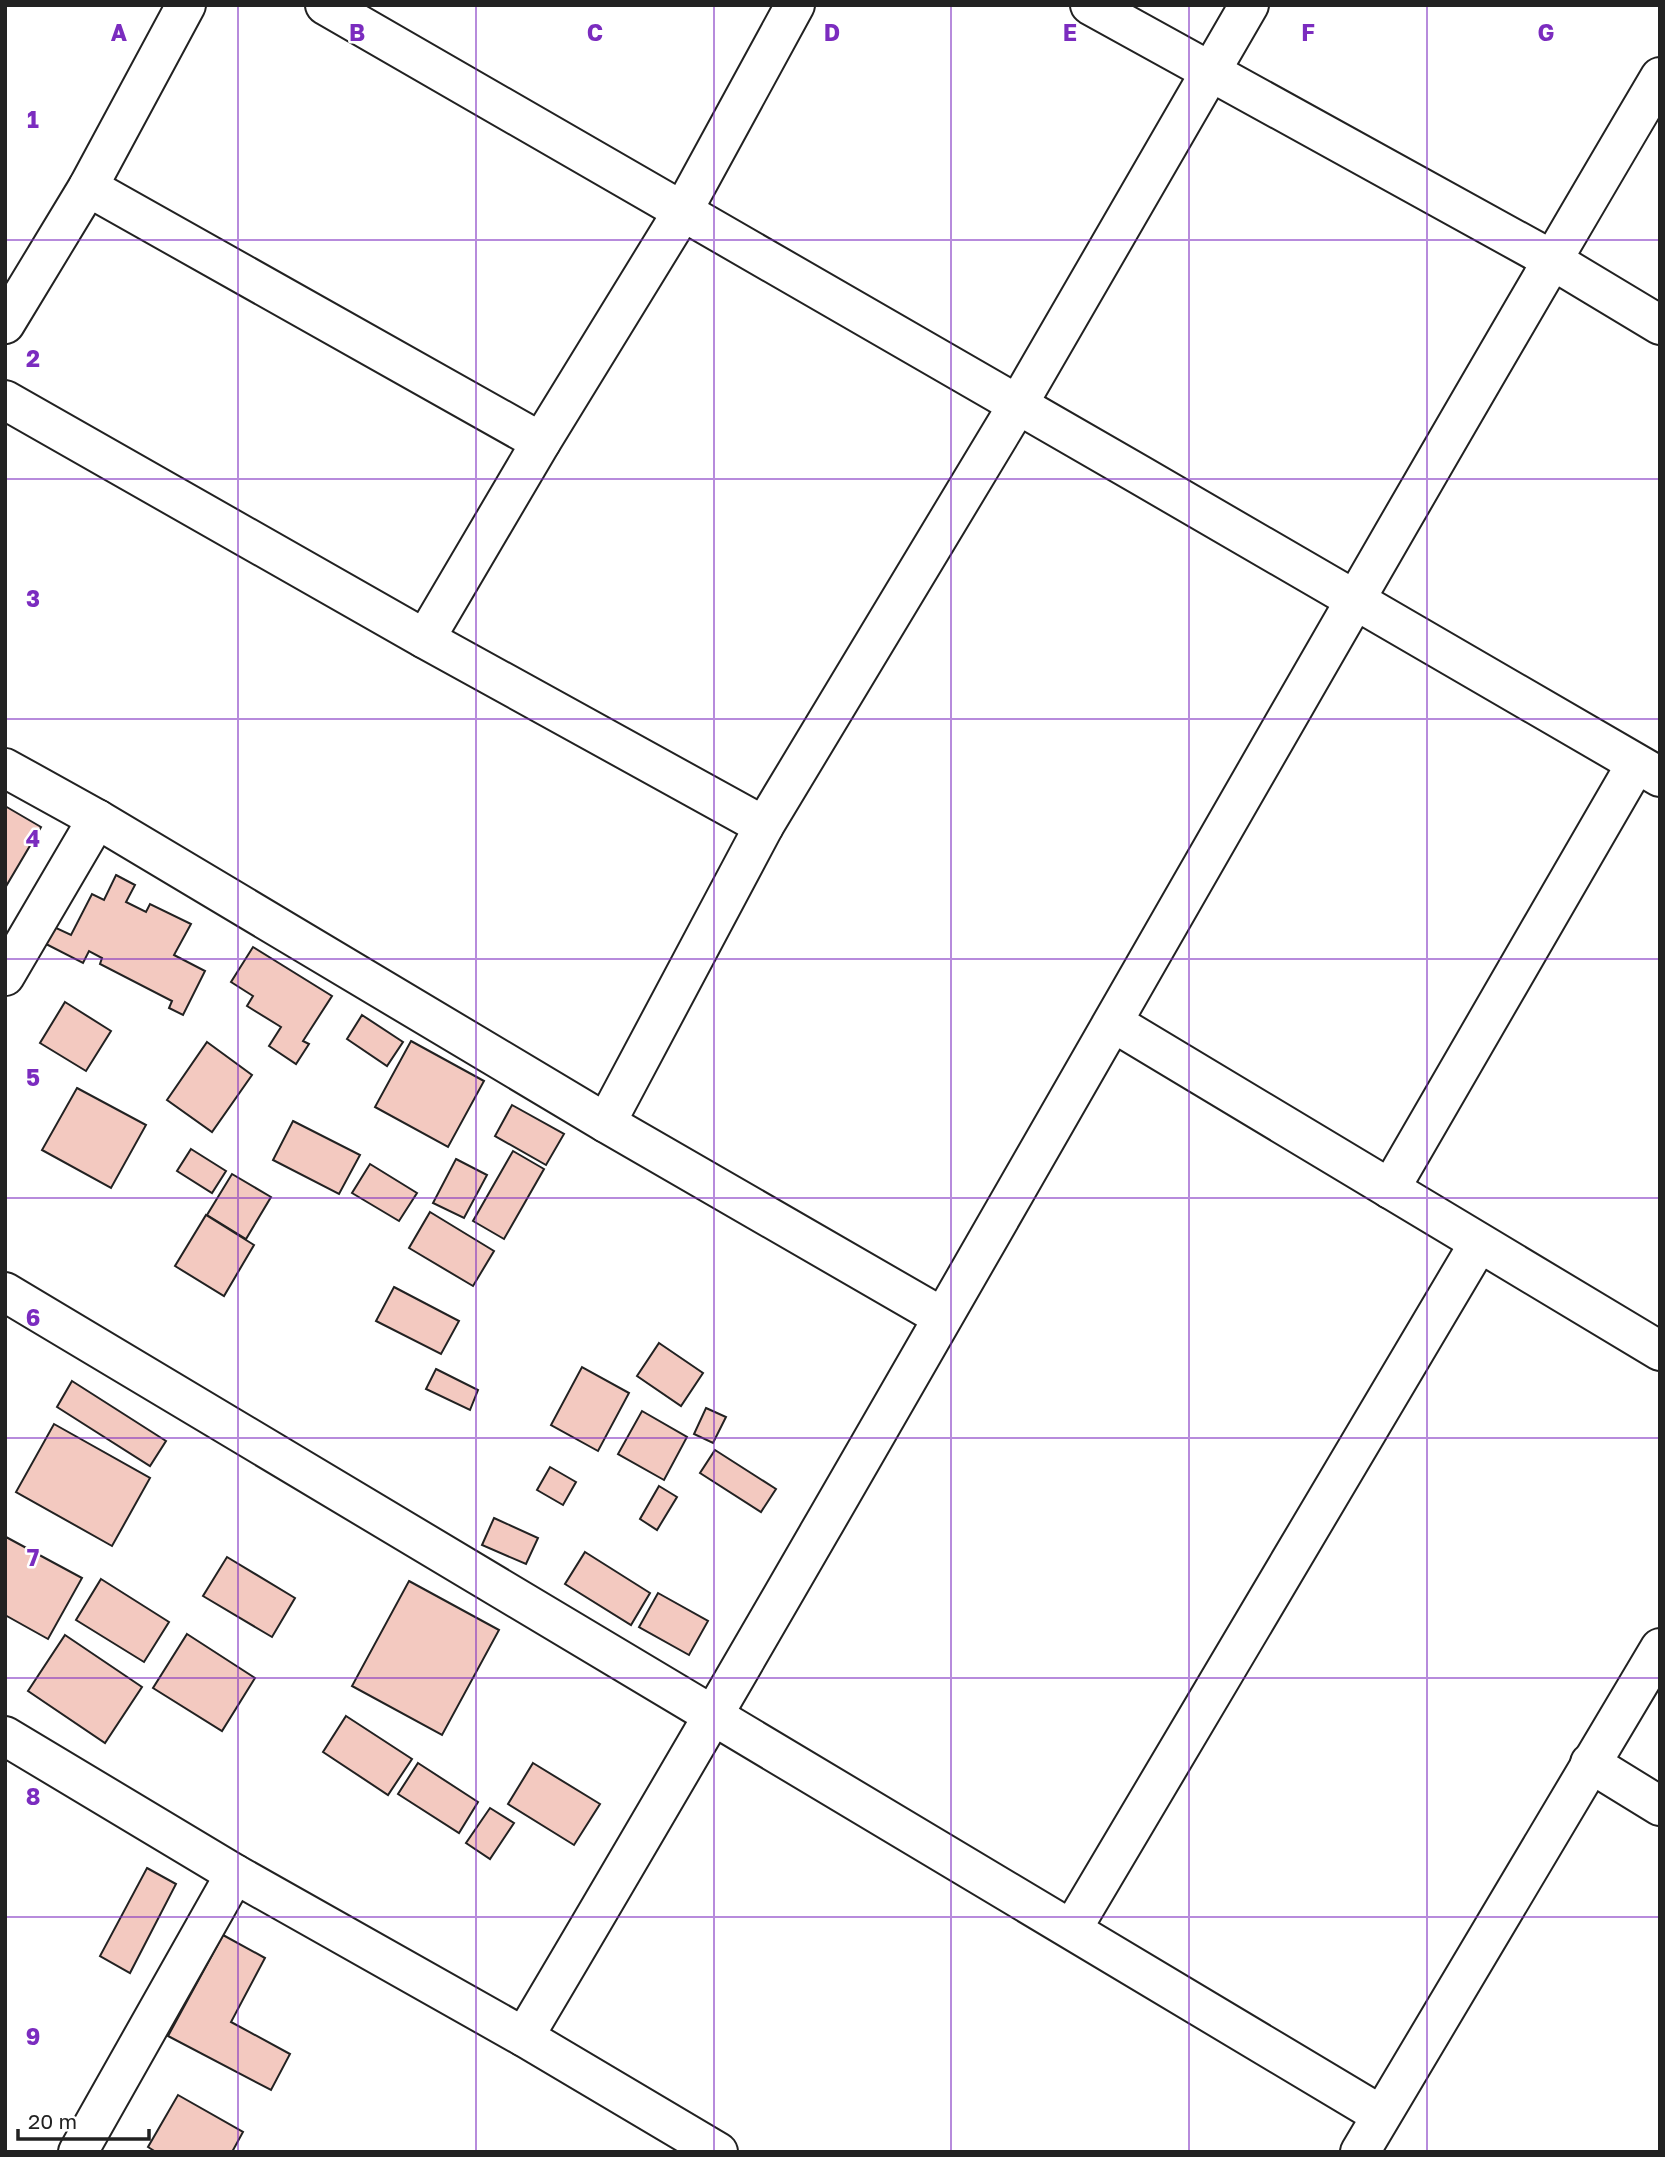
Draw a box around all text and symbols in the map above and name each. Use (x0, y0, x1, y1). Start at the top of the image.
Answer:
text: A (111, 18, 128, 46)
text: B (349, 18, 365, 46)
text: C (587, 18, 603, 46)
text: D (824, 18, 840, 46)
text: E (1063, 18, 1077, 46)
text: F (1301, 18, 1315, 46)
text: G (1538, 18, 1554, 46)
text: 1 (27, 105, 39, 133)
text: 2 (26, 344, 40, 372)
text: 3 (26, 584, 40, 612)
text: 4 (26, 824, 40, 852)
text: 5 (26, 1063, 40, 1091)
text: 6 (26, 1303, 40, 1331)
text: 7 (27, 1543, 39, 1571)
text: 8 (26, 1782, 40, 1810)
text: 9 (26, 2022, 40, 2050)
scale bar (18, 2098, 149, 2142)
text: 20 m (28, 2108, 77, 2134)

